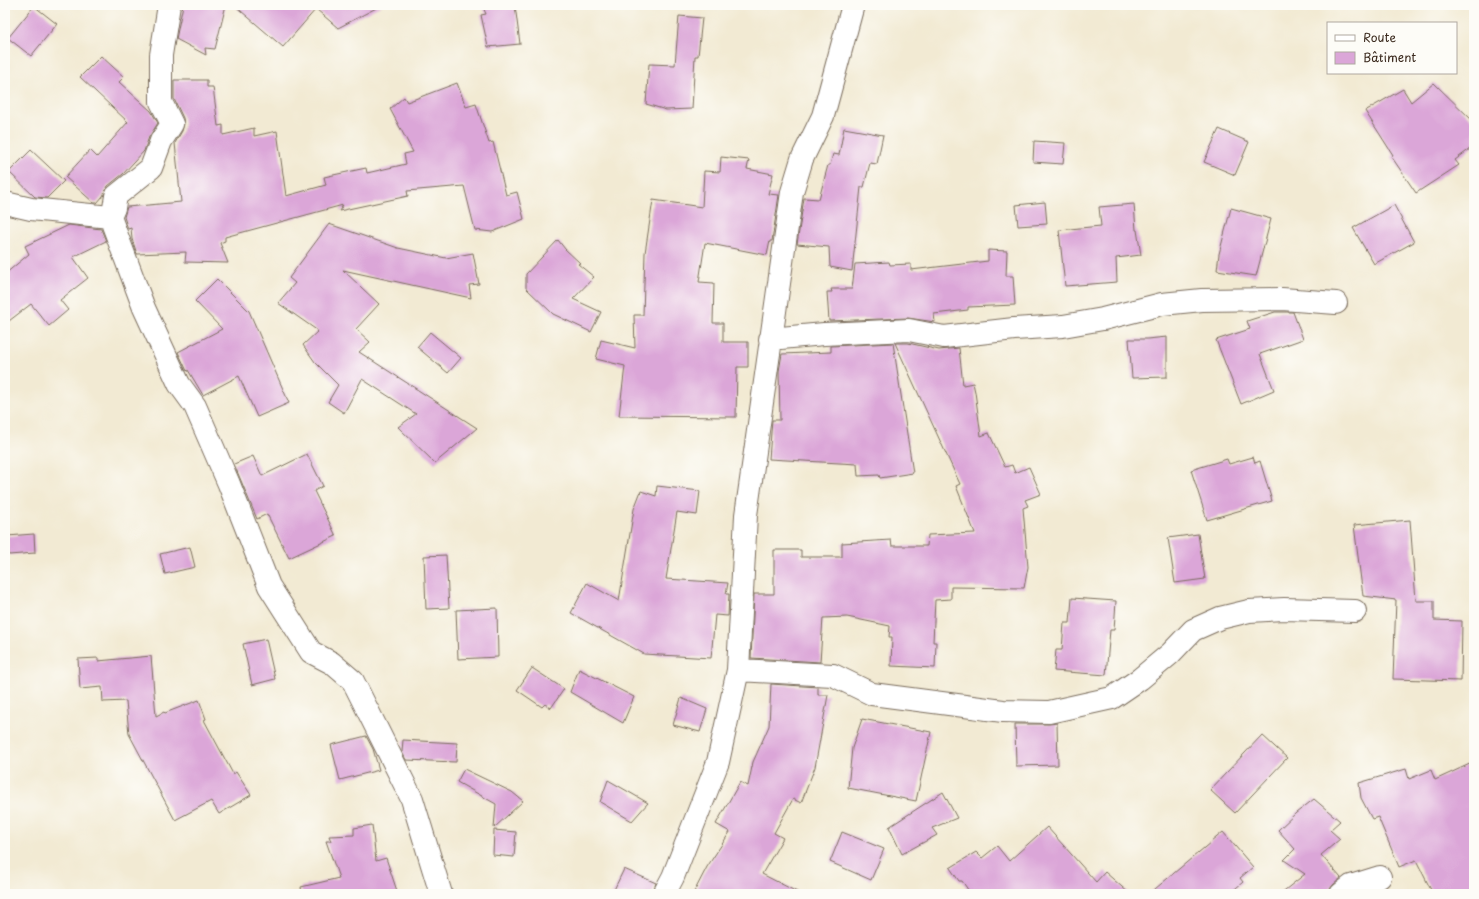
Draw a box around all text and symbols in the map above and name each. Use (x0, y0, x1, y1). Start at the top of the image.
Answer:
legend (1327, 22, 1457, 74)
text: Route (1363, 28, 1396, 46)
text: Bâtiment (1363, 48, 1416, 66)

